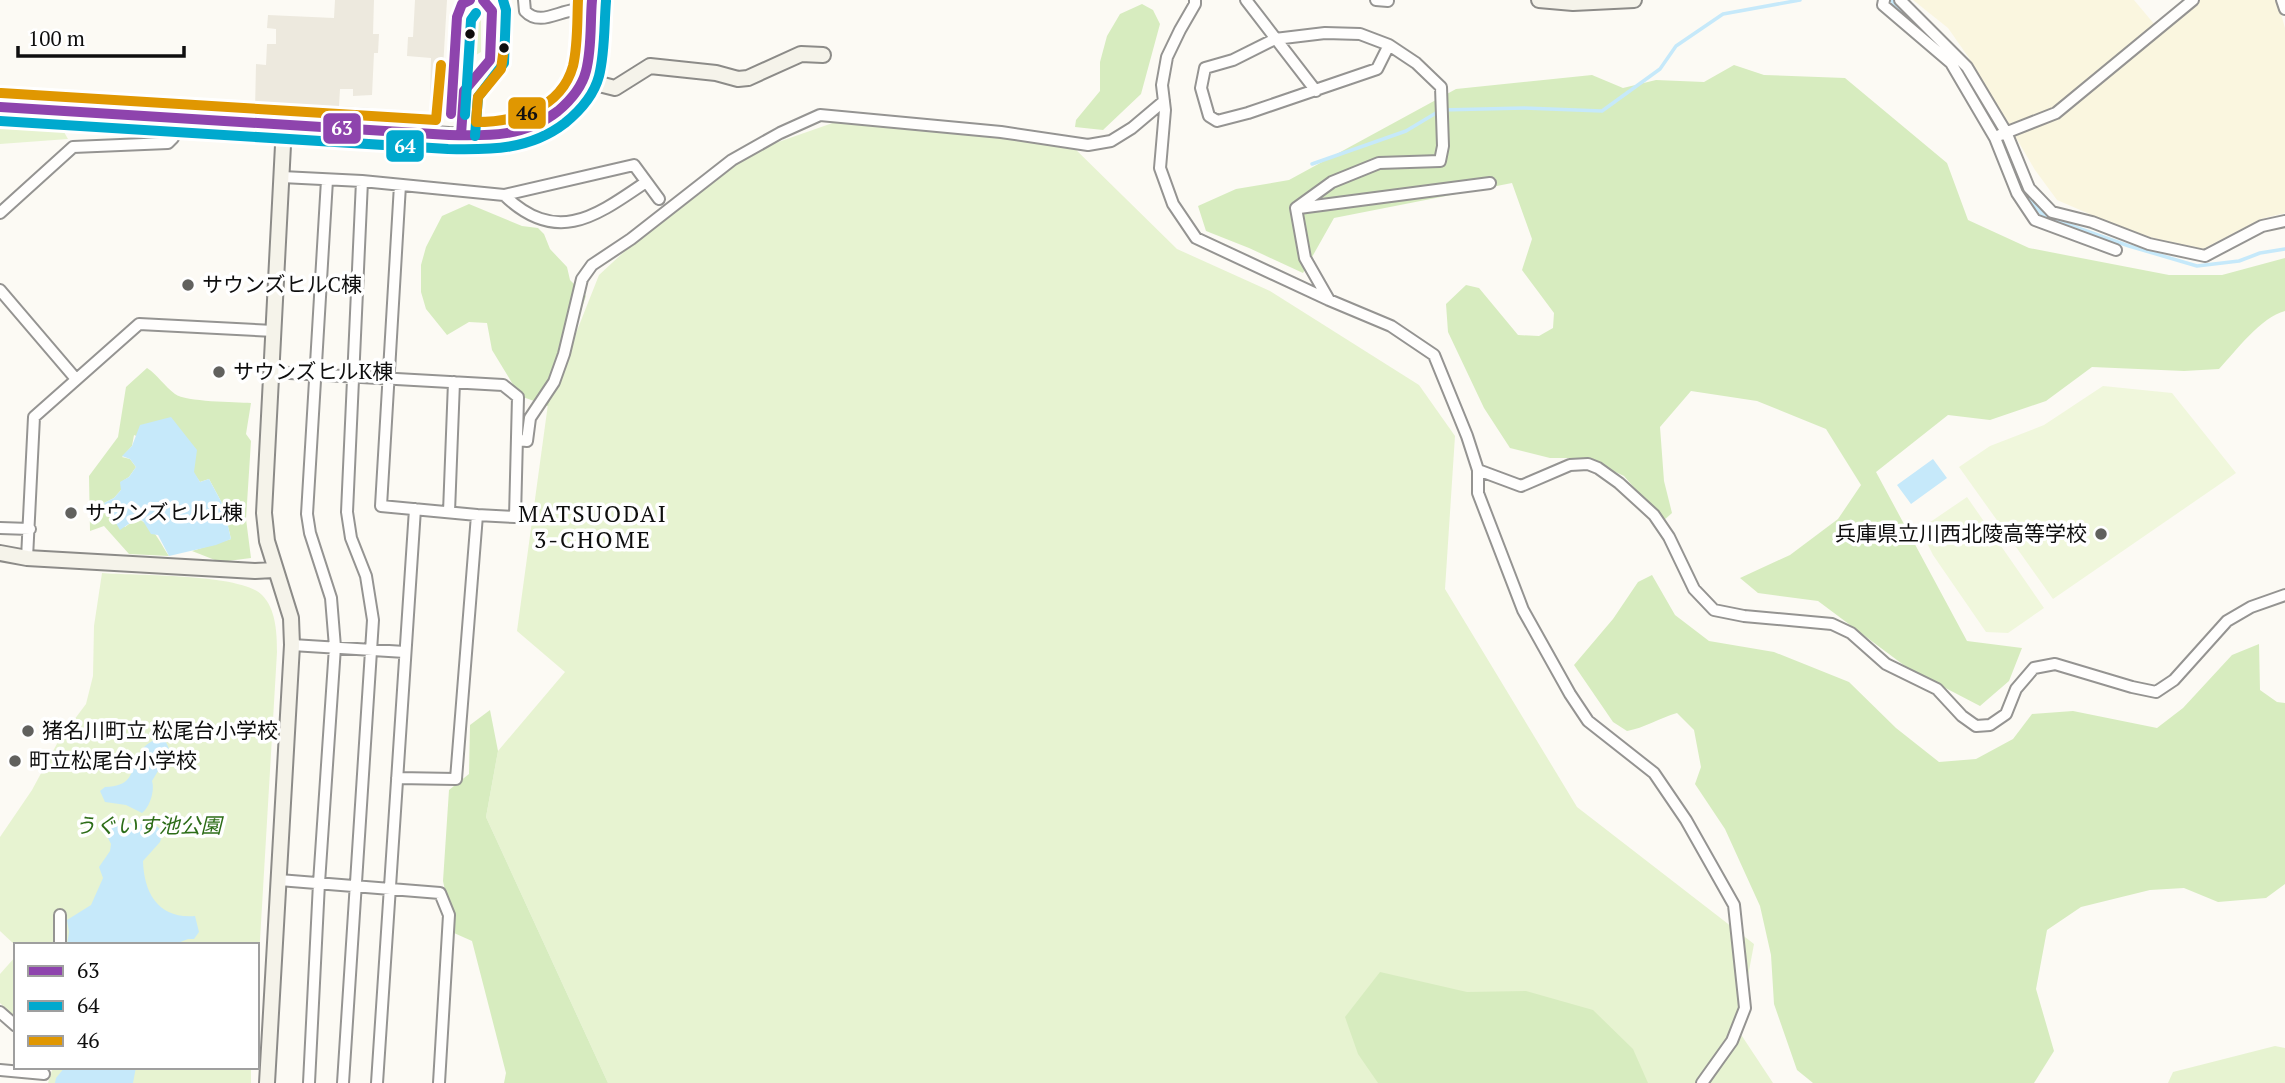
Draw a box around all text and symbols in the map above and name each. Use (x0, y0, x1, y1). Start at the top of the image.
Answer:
scale bar (18, 14, 184, 58)
text: 100 m (28, 24, 85, 52)
unlabelled marker (463, 27, 477, 41)
unlabelled marker (497, 41, 511, 55)
line badge: 46 (507, 96, 547, 130)
text: 46 (516, 100, 538, 125)
line badge: 63 (322, 112, 362, 145)
text: 63 (331, 115, 353, 140)
line badge: 64 (385, 129, 425, 163)
text: 64 (394, 133, 416, 158)
place label: サウンズヒルC棟 (202, 270, 362, 298)
marker: サウンズヒルC棟 (180, 277, 196, 293)
place label: サウンズヒルK棟 (233, 357, 393, 385)
marker: サウンズヒルK棟 (211, 364, 227, 380)
place label: サウンズヒルL棟 (85, 498, 243, 526)
district label: MATSUODAI 3-CHOME (518, 498, 668, 555)
marker: サウンズヒルL棟 (63, 505, 79, 521)
place label: 兵庫県立川西北陵高等学校 (1835, 519, 2087, 547)
marker: 兵庫県立川西北陵高等学校 (2093, 526, 2109, 542)
place label: 猪名川町立 松尾台小学校 (42, 716, 278, 744)
marker: 猪名川町立 松尾台小学校 (20, 723, 36, 739)
place label: 町立松尾台小学校 (29, 746, 197, 774)
marker: 町立松尾台小学校 (7, 753, 23, 769)
park label: うぐいす池公園 (75, 811, 224, 839)
legend (14, 943, 259, 1069)
text: 63 (77, 956, 99, 984)
text: 64 (77, 991, 100, 1019)
text: 46 (77, 1026, 99, 1054)

